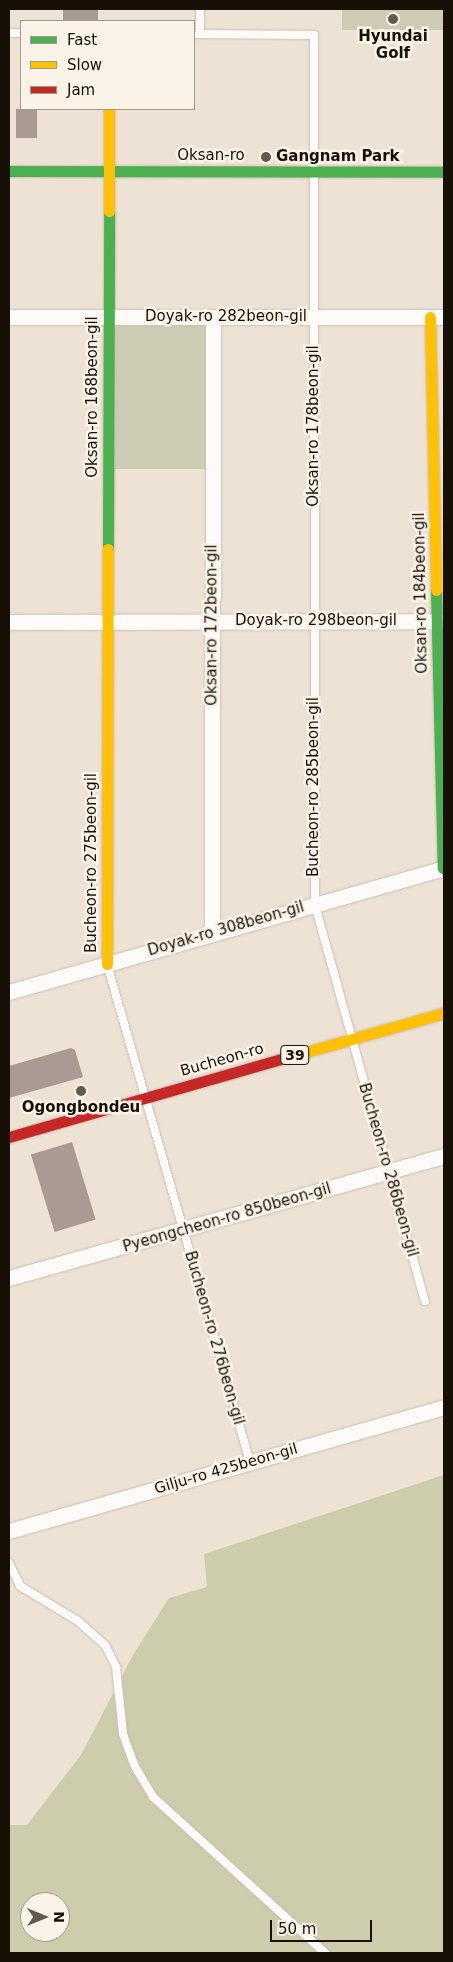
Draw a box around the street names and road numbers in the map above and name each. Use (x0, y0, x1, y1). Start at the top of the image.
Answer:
street label: Oksan-ro (177, 147, 245, 165)
street label: Doyak-ro 282beon-gil (145, 308, 307, 326)
street label: Oksan-ro 168beon-gil (84, 316, 102, 478)
street label: Oksan-ro 178beon-gil (305, 345, 323, 507)
street label: Oksan-ro 184beon-gil (411, 512, 431, 674)
street label: Oksan-ro 172beon-gil (203, 544, 221, 706)
street label: Doyak-ro 298beon-gil (235, 612, 397, 630)
street label: Bucheon-ro 285beon-gil (305, 697, 323, 877)
street label: Bucheon-ro 275beon-gil (83, 773, 101, 953)
street label: Doyak-ro 308beon-gil (146, 898, 306, 960)
street label: Bucheon-ro (178, 1040, 266, 1080)
road number: 39 (280, 1044, 310, 1066)
street label: Bucheon-ro 286beon-gil (355, 1081, 421, 1259)
street label: Pyeongcheon-ro 850beon-gil (121, 1180, 333, 1256)
street label: Bucheon-ro 276beon-gil (181, 1249, 247, 1427)
street label: Gilju-ro 425beon-gil (152, 1440, 300, 1498)

